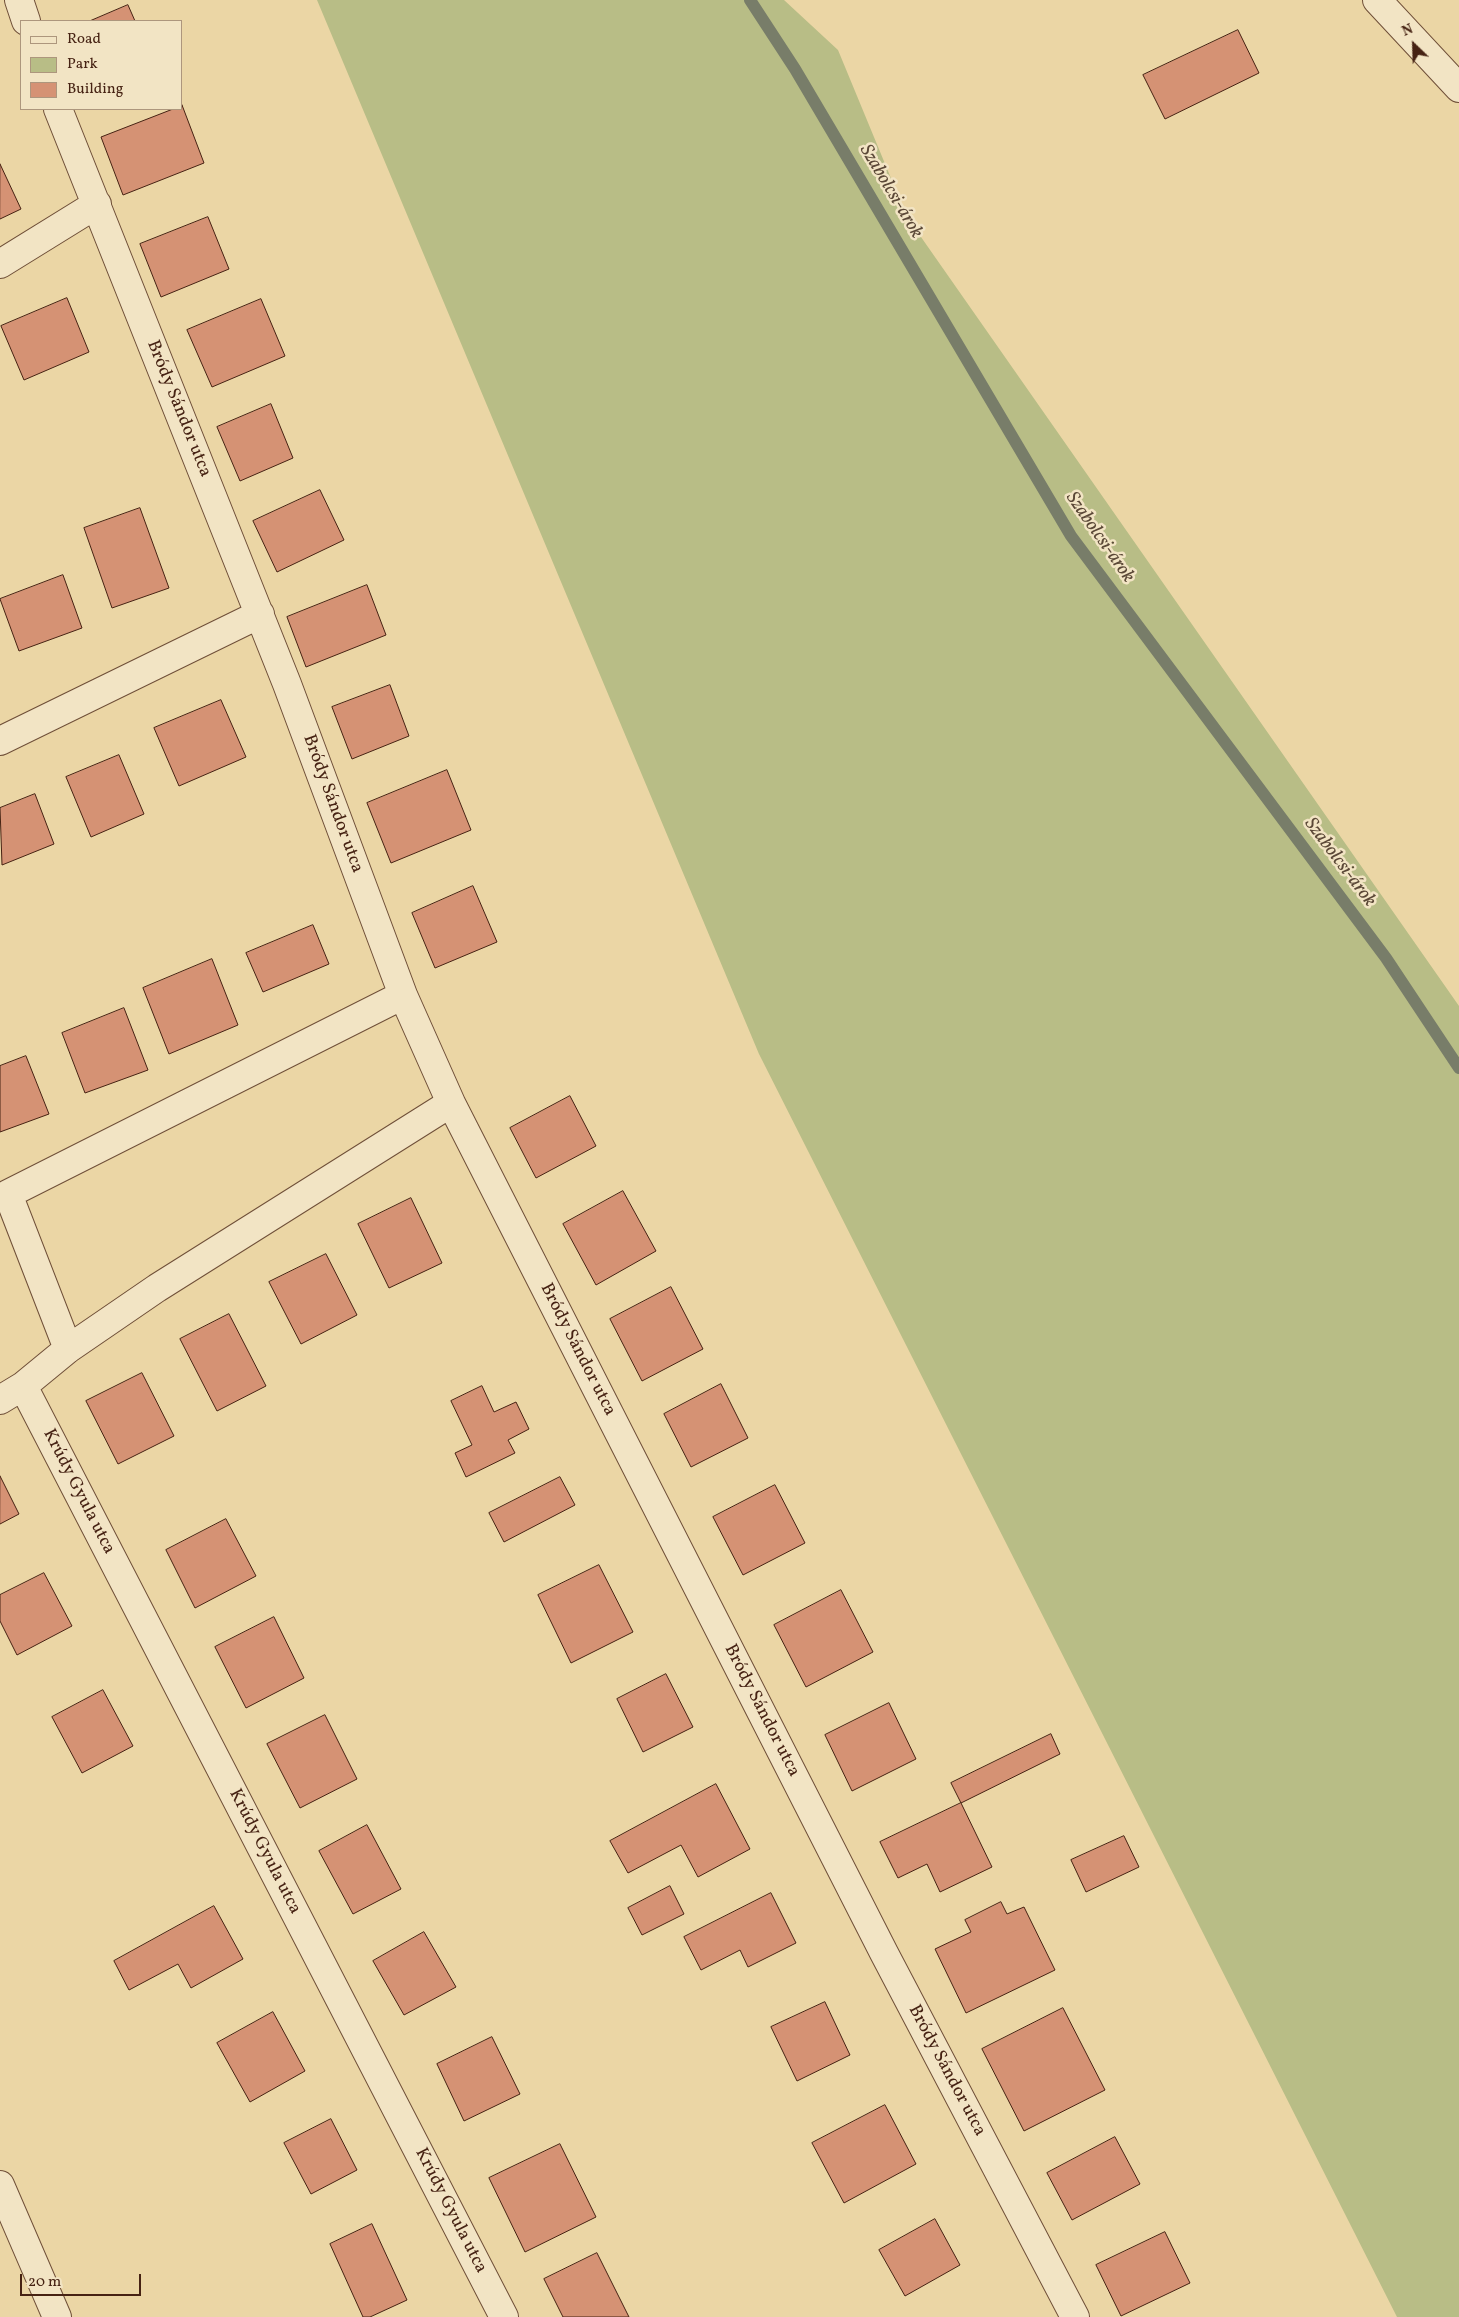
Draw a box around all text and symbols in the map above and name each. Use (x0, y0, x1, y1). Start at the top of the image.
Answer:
legend (20, 20, 182, 110)
north arrow (1389, 20, 1439, 70)
text: N (1399, 20, 1416, 42)
text: Road (67, 29, 101, 50)
text: Park (67, 54, 98, 75)
text: Building (67, 79, 123, 100)
water label: Szabolcsi-árok (853, 141, 927, 243)
street label: Bródy Sándor utca (141, 337, 215, 481)
water label: Szabolcsi-árok (1059, 488, 1139, 588)
street label: Bródy Sándor utca (297, 732, 367, 876)
water label: Szabolcsi-árok (1298, 814, 1380, 912)
street label: Bródy Sándor utca (534, 1280, 620, 1420)
street label: Krúdy Gyula utca (37, 1426, 119, 1558)
street label: Bródy Sándor utca (718, 1641, 804, 1781)
street label: Krúdy Gyula utca (223, 1786, 305, 1918)
street label: Bródy Sándor utca (902, 2002, 990, 2140)
street label: Krúdy Gyula utca (409, 2145, 491, 2277)
scale bar (22, 2264, 144, 2296)
text: 20 m (28, 2272, 61, 2293)

